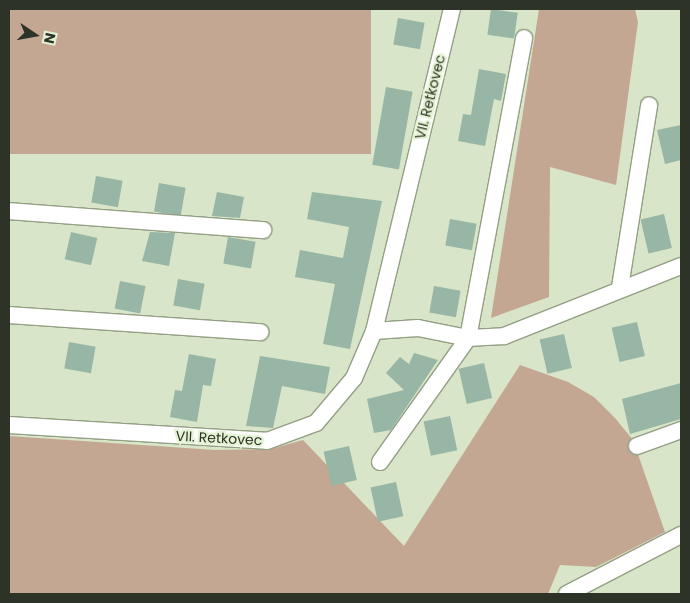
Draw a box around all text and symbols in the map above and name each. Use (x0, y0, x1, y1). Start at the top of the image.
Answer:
north arrow (10, 10, 60, 60)
text: N (39, 31, 61, 45)
street label: VII. Retkovec (411, 53, 449, 141)
street label: VII. Retkovec (175, 427, 263, 449)

